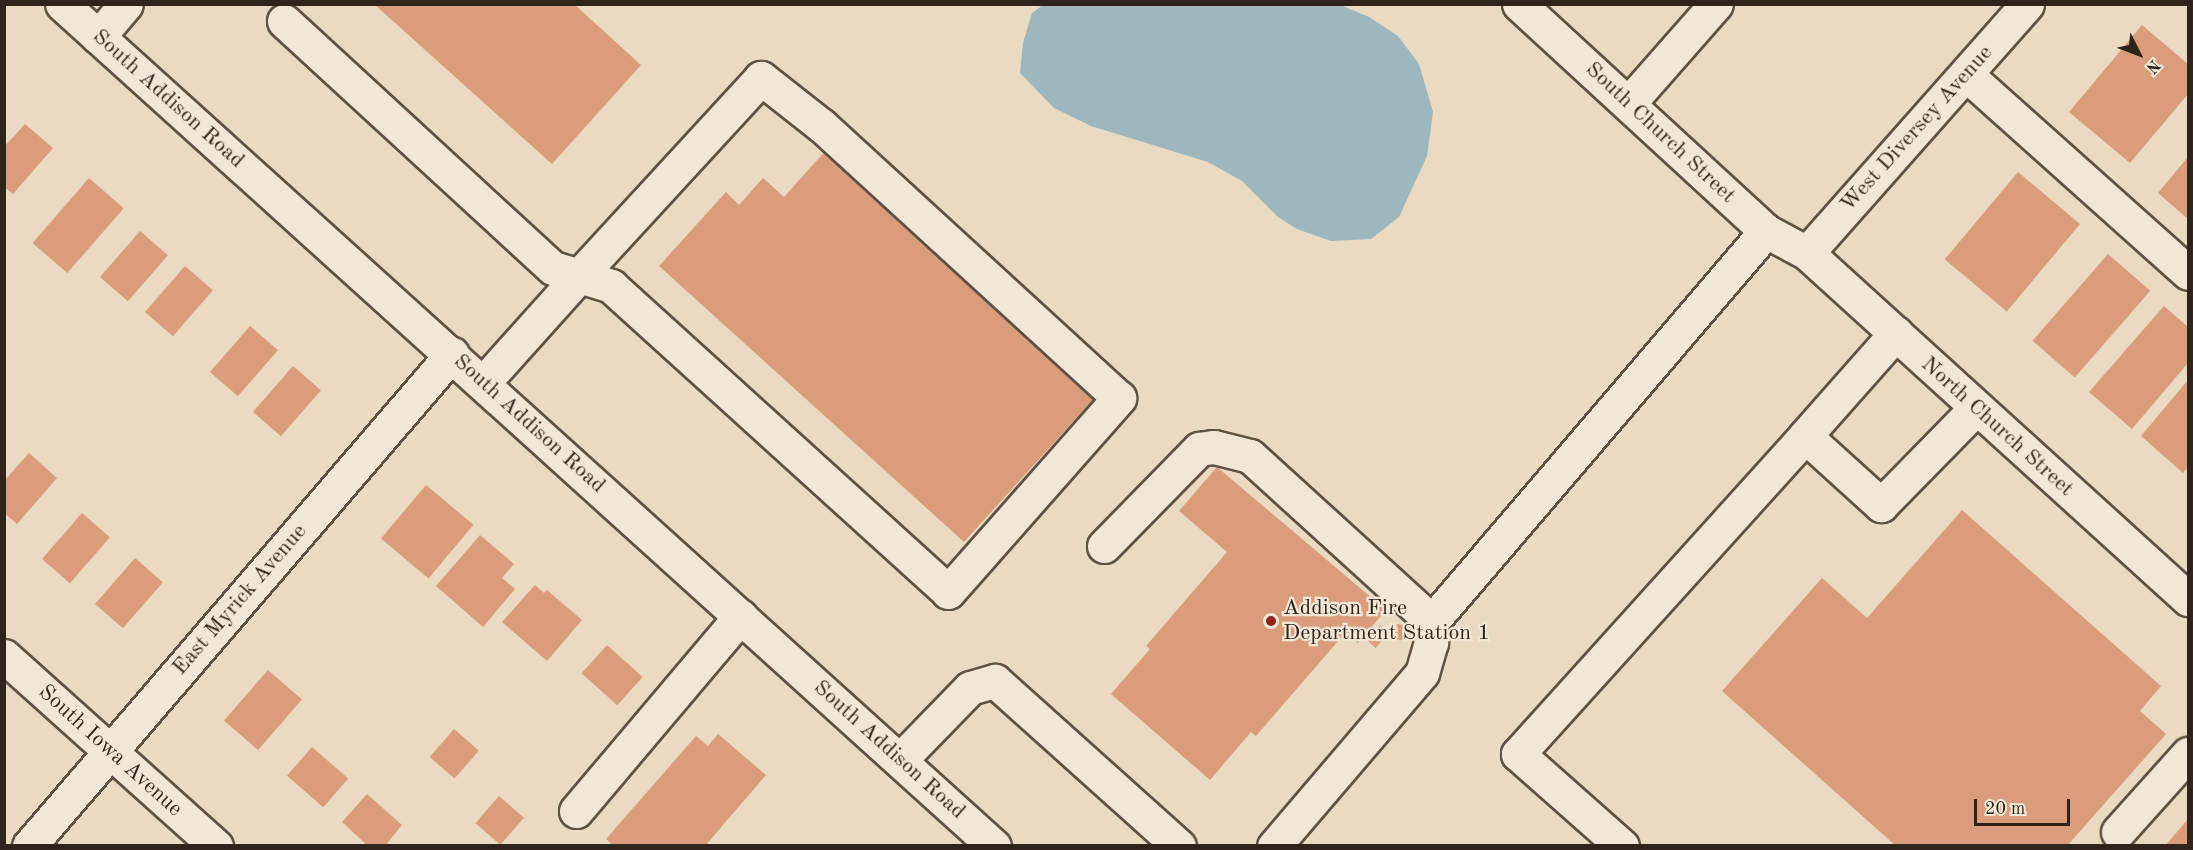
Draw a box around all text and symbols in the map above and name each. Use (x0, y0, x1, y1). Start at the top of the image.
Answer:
street label: South Addison Road (87, 24, 249, 174)
north arrow (2109, 24, 2169, 84)
street label: West Diversey Avenue (1835, 40, 1999, 218)
text: N (2142, 56, 2162, 76)
street label: South Church Street (1579, 57, 1741, 209)
street label: South Addison Road (448, 349, 610, 499)
street label: North Church Street (1915, 352, 2079, 502)
street label: East Myrick Avenue (167, 519, 313, 681)
place label: Addison Fire Department Station 1 (1283, 595, 1490, 646)
marker: Addison Fire Department Station 1 (1264, 614, 1278, 628)
street label: South Addison Road (808, 675, 970, 825)
street label: South Iowa Avenue (33, 679, 187, 823)
scale bar (1977, 787, 2073, 825)
text: 20 m (1985, 800, 2025, 818)

